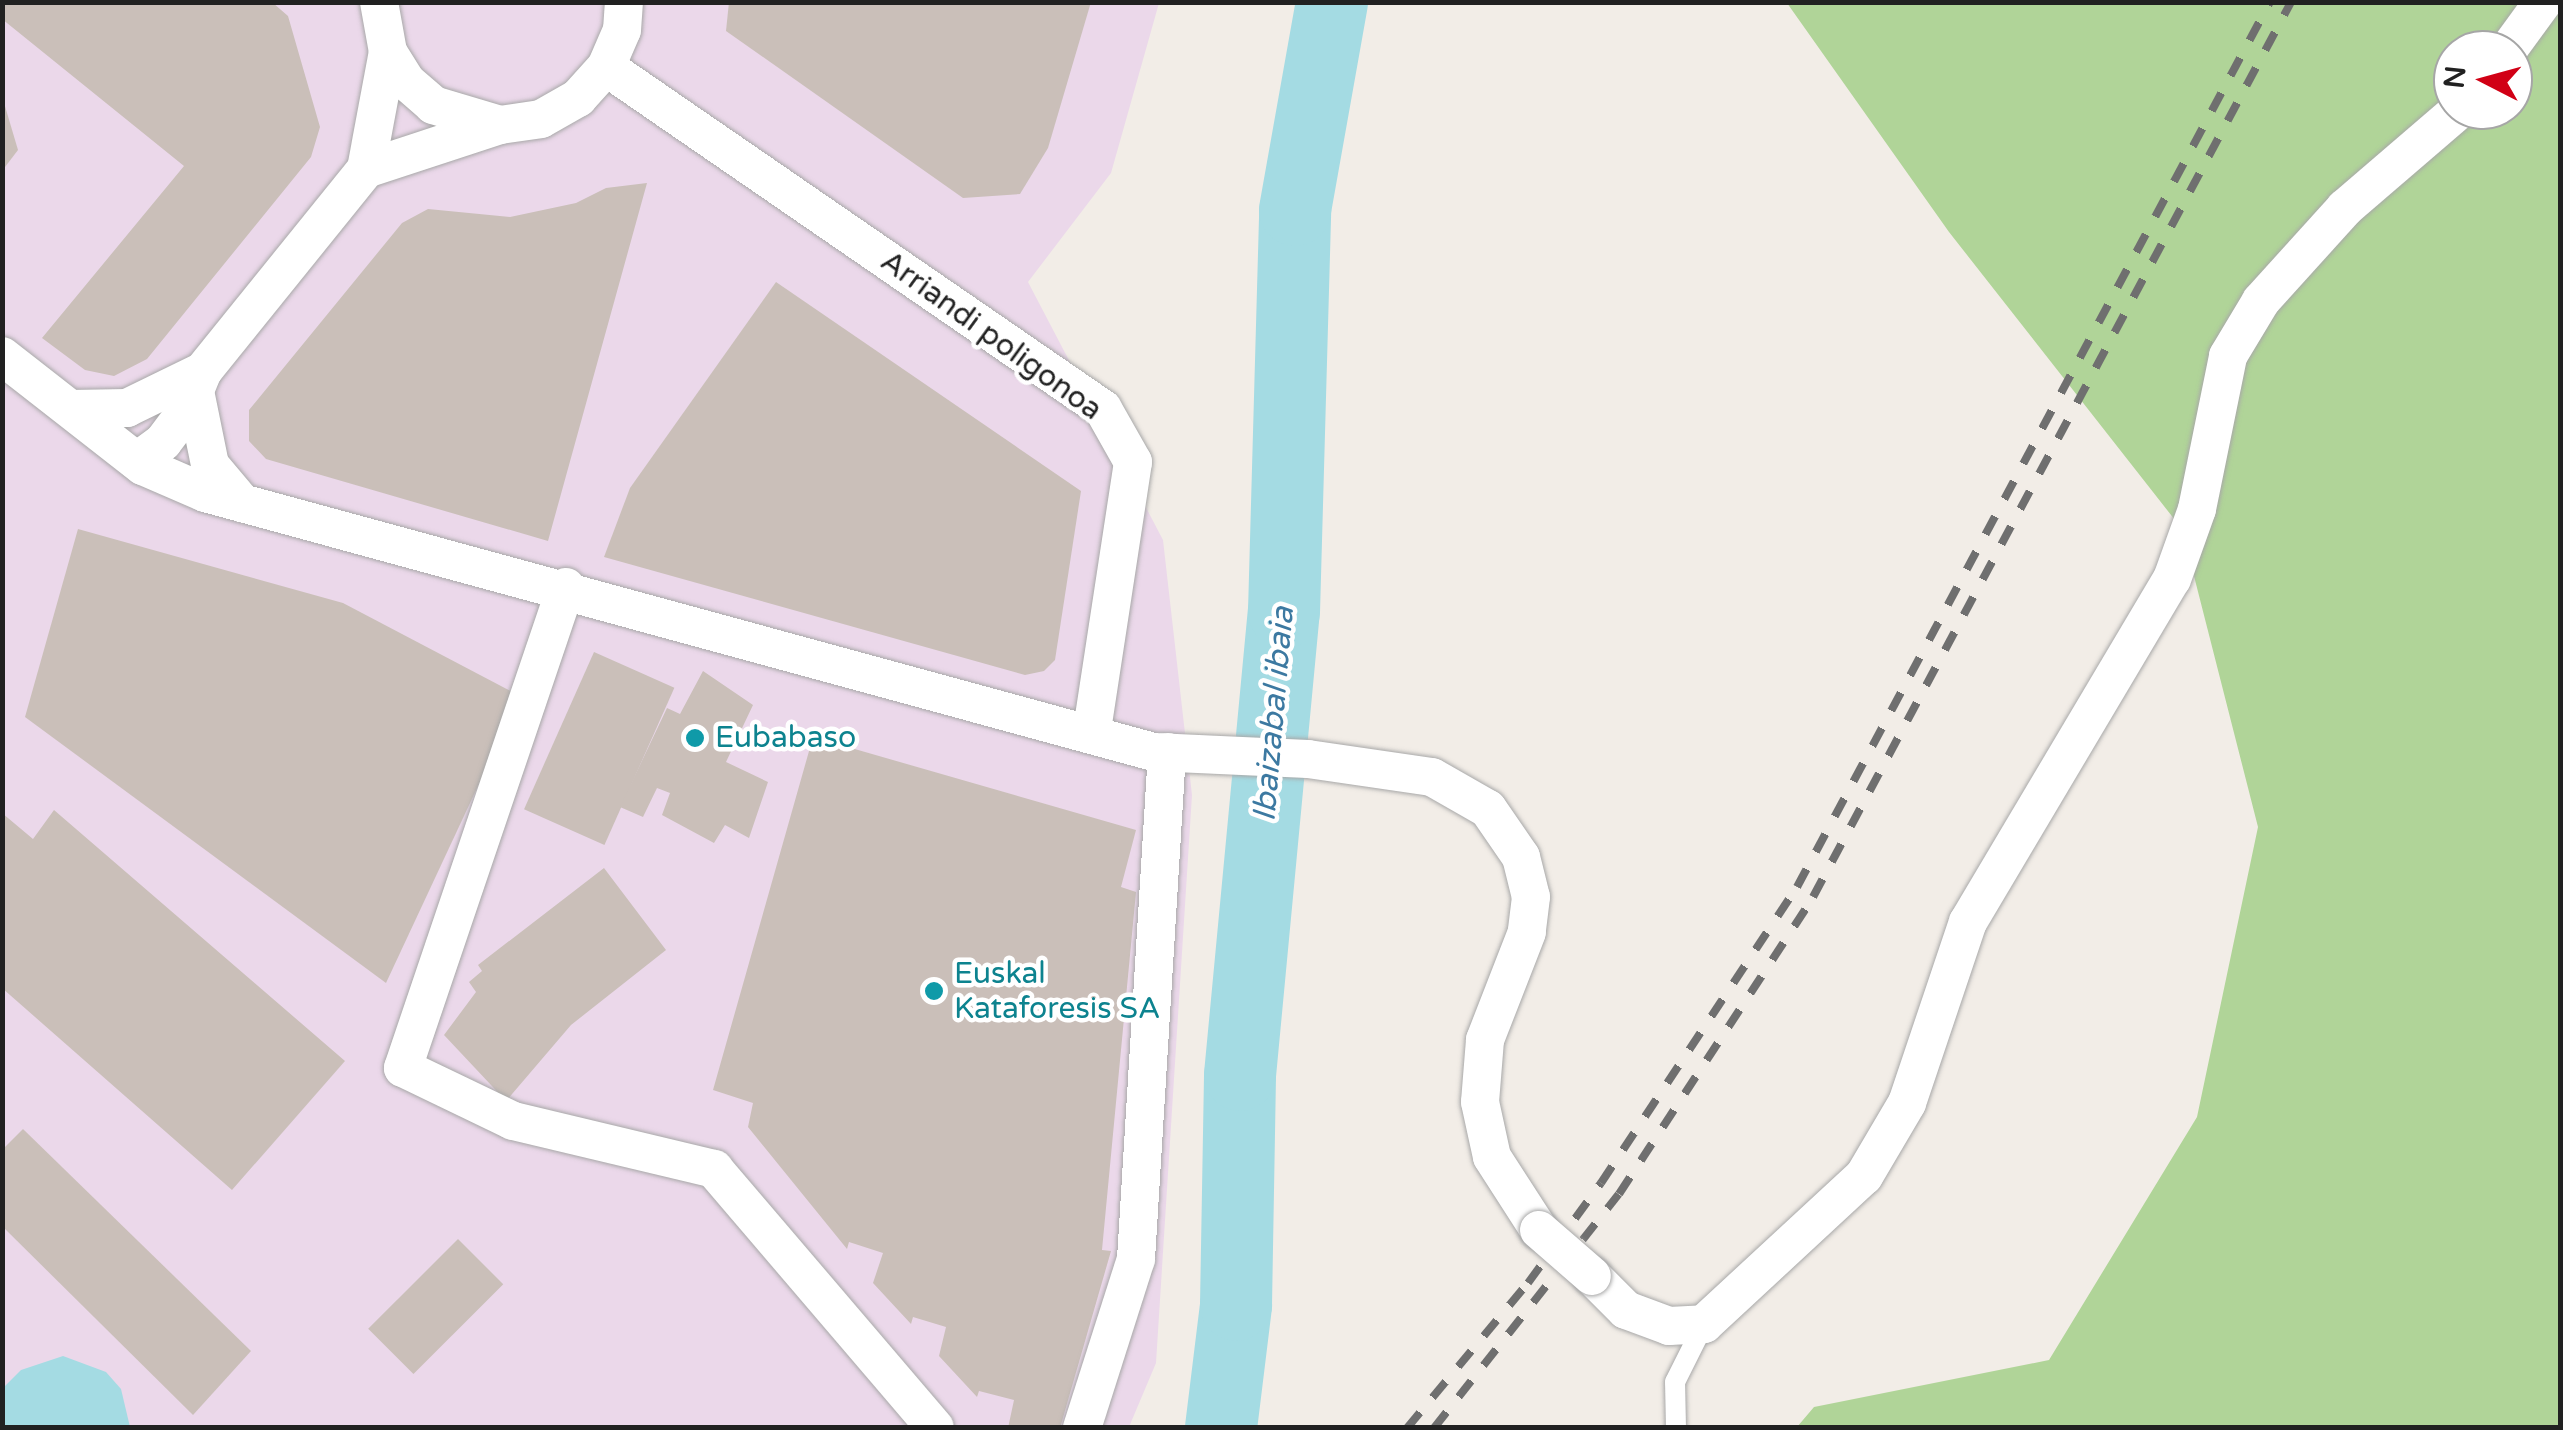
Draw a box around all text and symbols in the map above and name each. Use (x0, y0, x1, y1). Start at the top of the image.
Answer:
north arrow (2433, 30, 2533, 130)
text: N (2437, 64, 2473, 90)
street label: Arriandi poligonoa (873, 244, 1109, 428)
water label: Ibaizabal ibaia (1245, 605, 1303, 823)
place label: Eubabaso (715, 720, 856, 756)
marker: Eubabaso (684, 727, 706, 749)
place label: Euskal Kataforesis SA (954, 956, 1160, 1026)
marker: Euskal Kataforesis SA (923, 980, 945, 1002)

